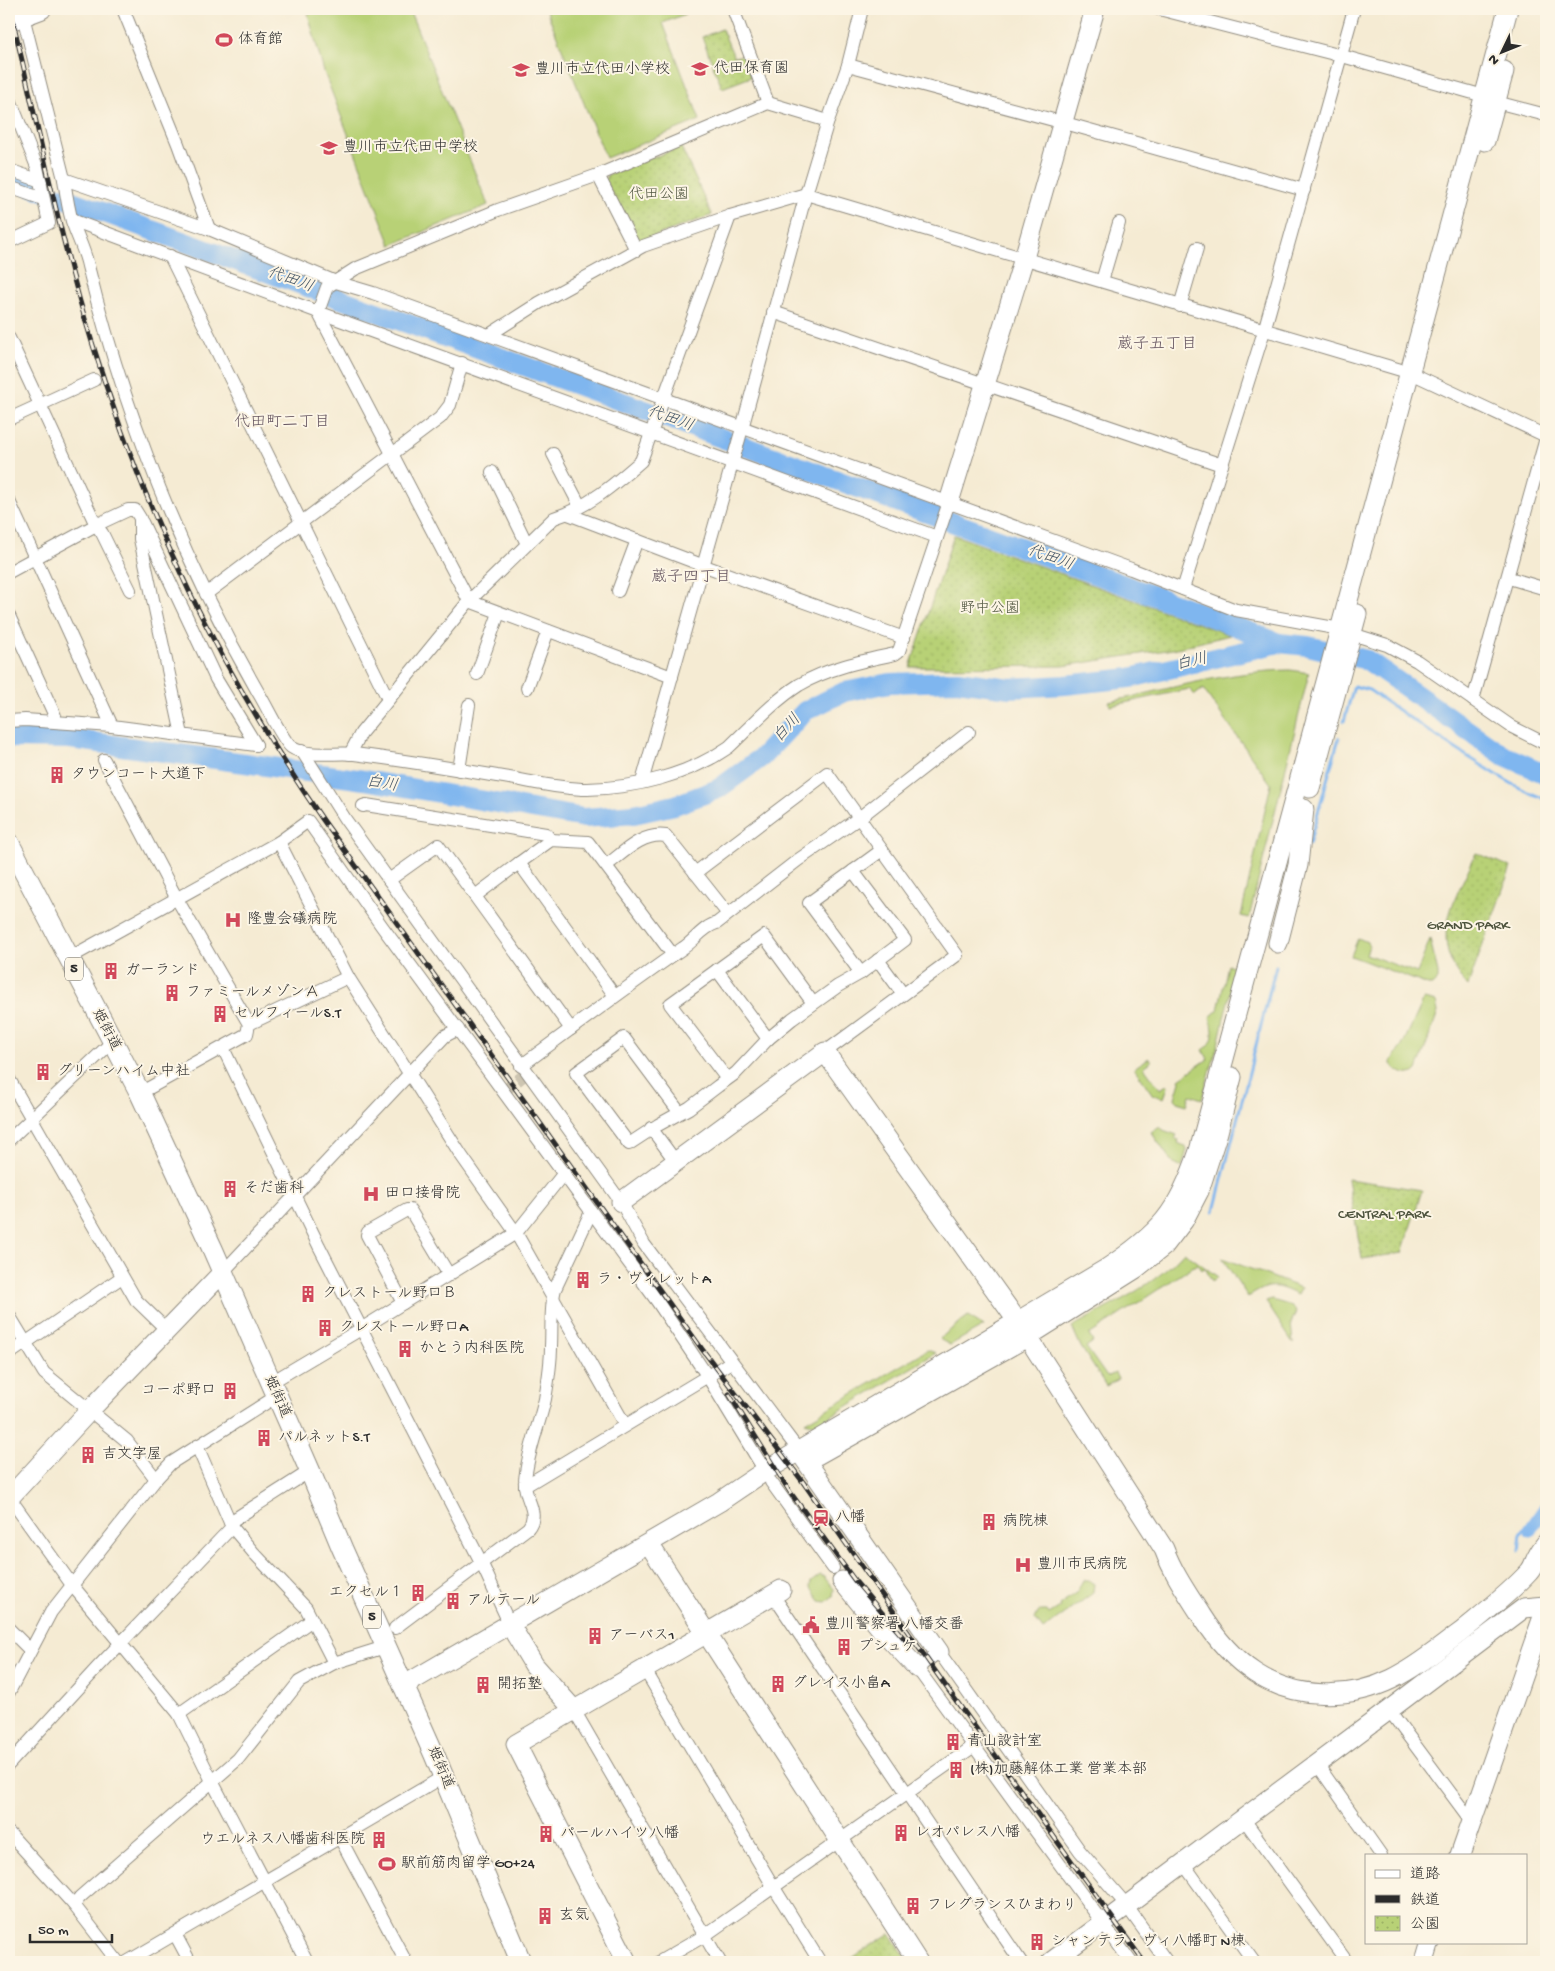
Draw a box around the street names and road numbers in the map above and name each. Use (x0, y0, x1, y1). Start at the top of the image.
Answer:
road number: 5 (65, 958, 83, 981)
street label: 姫街道 (87, 1006, 125, 1054)
street label: 姫街道 (260, 1373, 294, 1421)
road number: 5 (363, 1605, 381, 1628)
street label: 姫街道 (423, 1744, 457, 1792)

